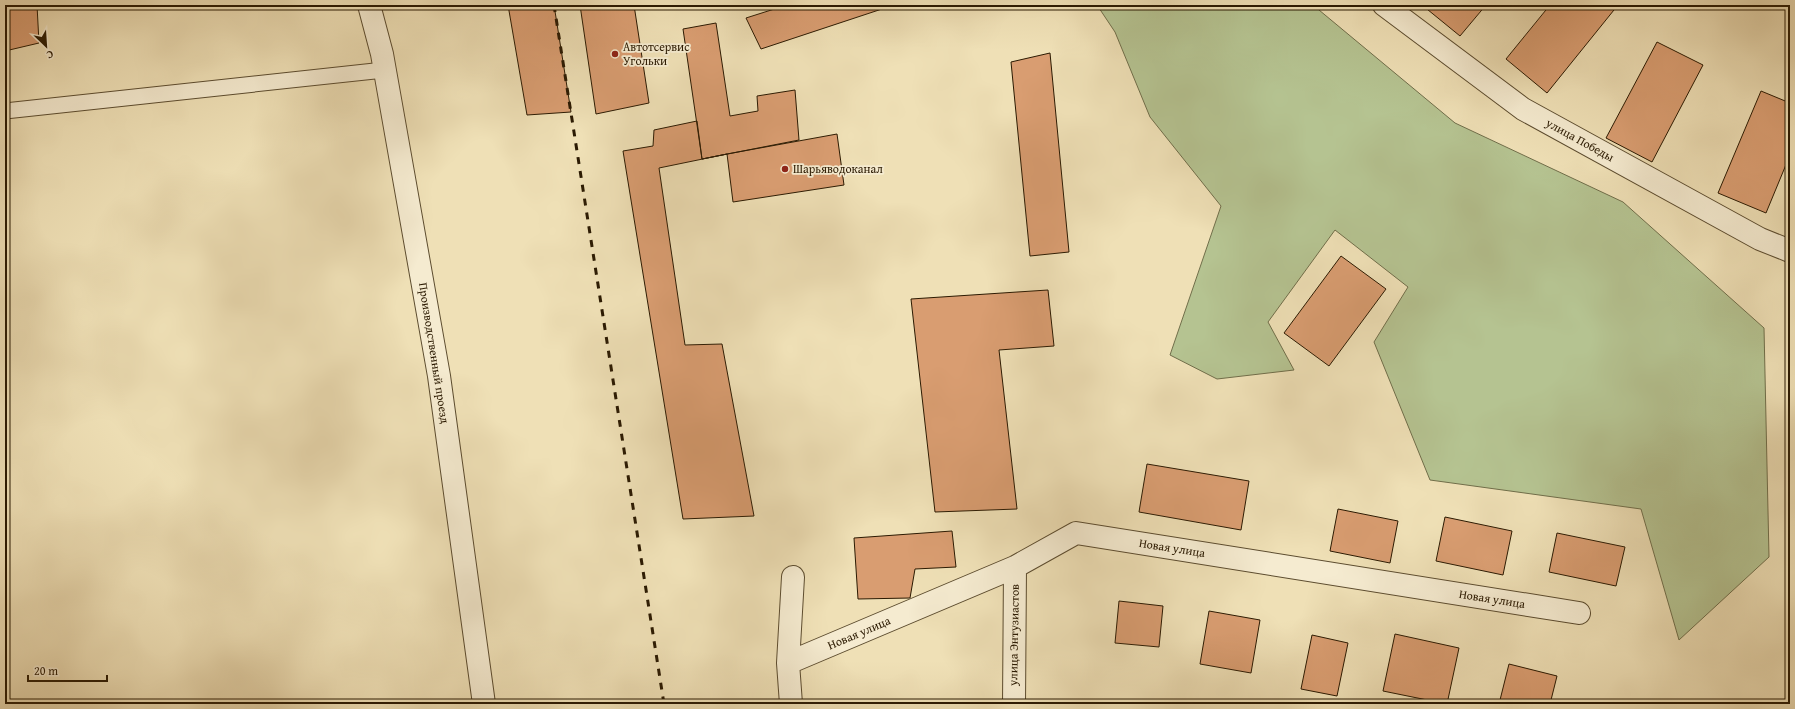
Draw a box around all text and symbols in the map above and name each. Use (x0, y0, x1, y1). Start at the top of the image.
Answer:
north arrow (26, 26, 66, 66)
place label: Автотсервис Угольки (623, 38, 690, 69)
text: С (44, 46, 56, 64)
marker: Автотсервис Угольки (610, 49, 620, 59)
street label: улица Победы (1542, 113, 1618, 166)
place label: Шарьяводоканал (793, 160, 883, 177)
marker: Шарьяводоканал (780, 164, 790, 174)
street label: Производственный проезд (415, 281, 454, 425)
street label: Новая улица (1138, 534, 1207, 561)
street label: улица Энтузиастов (1004, 584, 1023, 687)
street label: Новая улица (1458, 585, 1527, 612)
street label: Новая улица (825, 612, 893, 653)
scale bar (28, 657, 107, 683)
text: 20 m (34, 662, 58, 679)

